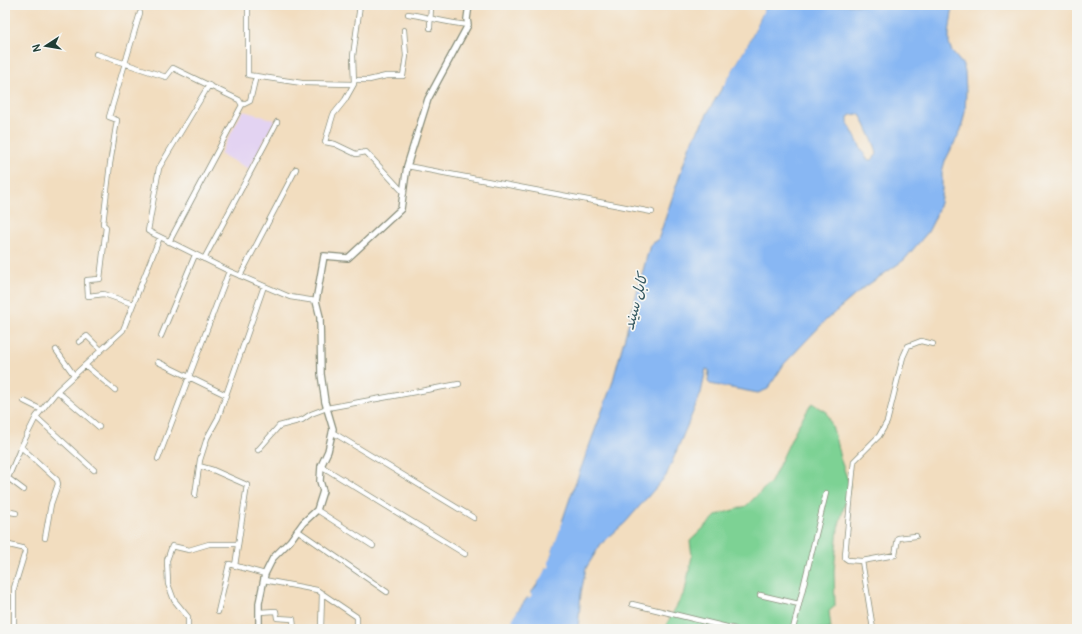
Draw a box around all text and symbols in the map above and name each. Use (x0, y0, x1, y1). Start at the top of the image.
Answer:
north arrow (26, 26, 66, 66)
text: N (29, 42, 44, 53)
water label: کابل سيند (619, 269, 653, 332)

